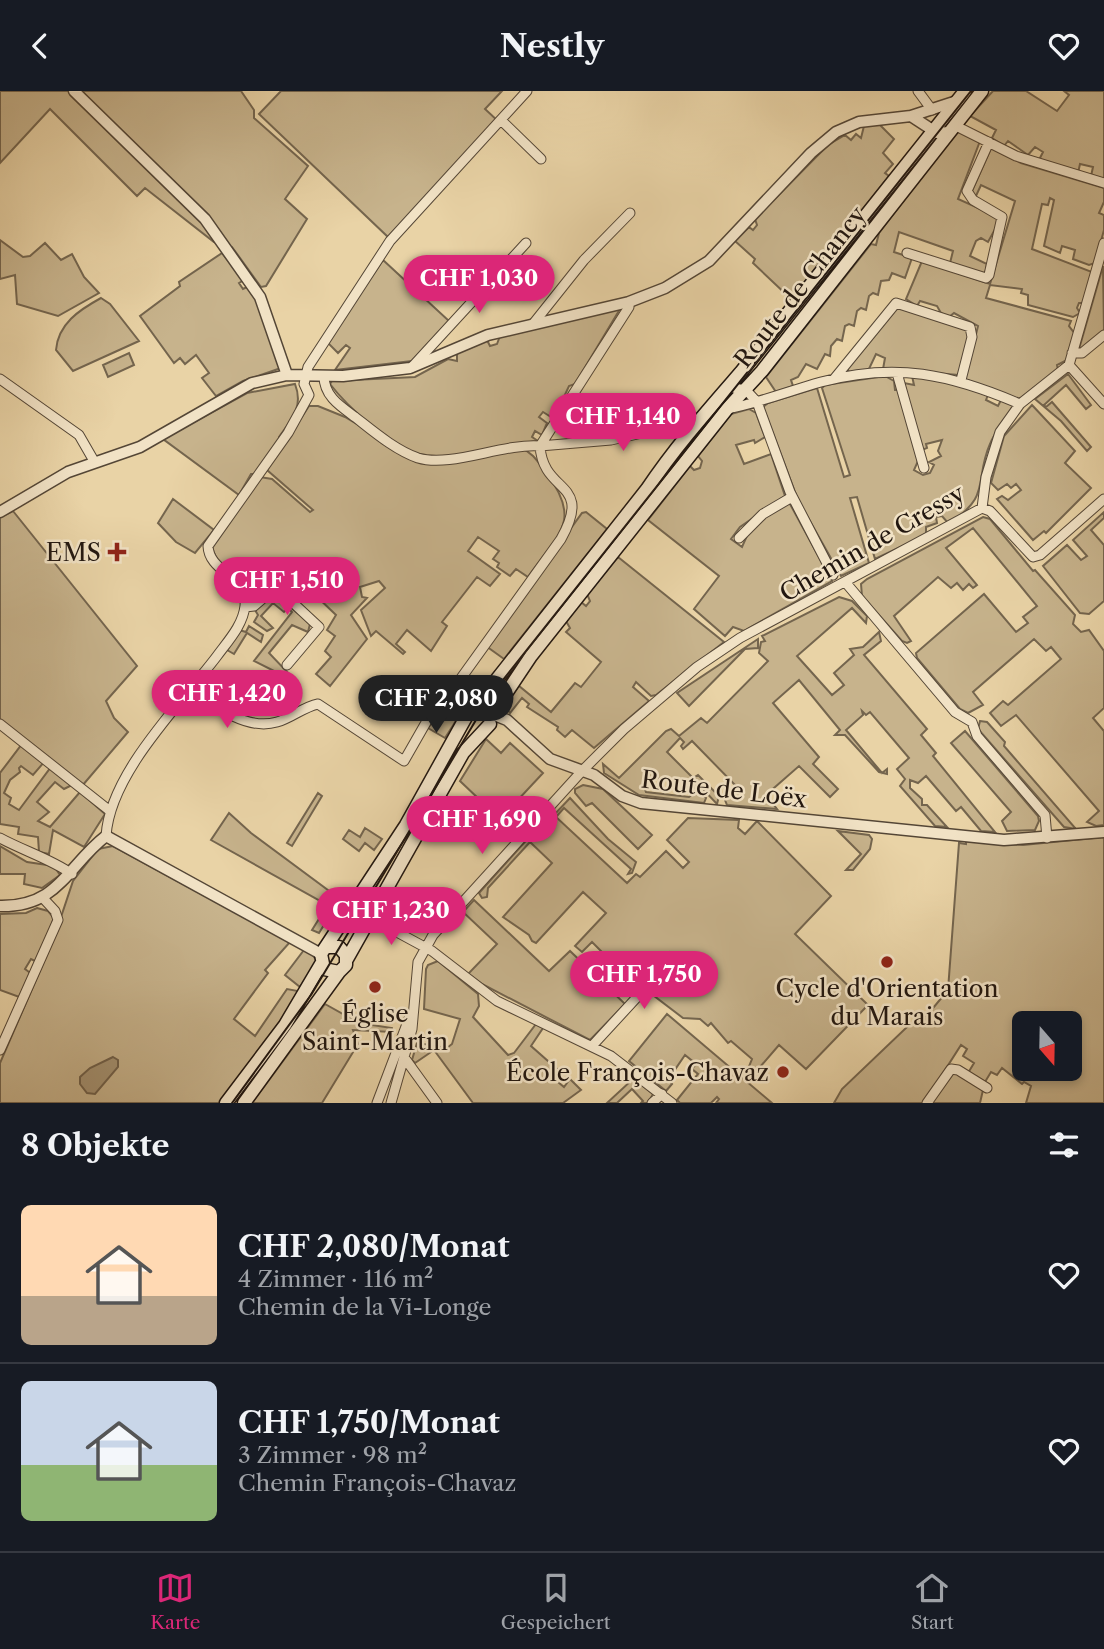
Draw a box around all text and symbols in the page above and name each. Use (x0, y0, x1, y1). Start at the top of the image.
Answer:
text: Nestly (500, 26, 604, 65)
icon: back (21, 27, 59, 65)
icon: heart (1045, 27, 1083, 65)
street label: Route de Chancy (728, 200, 872, 373)
pin: CHF 1,030 (399, 255, 559, 315)
text: CHF 1,030 (420, 264, 538, 292)
pin: CHF 1,140 (543, 393, 703, 453)
text: CHF 1,140 (565, 402, 681, 430)
street label: Chemin de Cressy (775, 478, 970, 608)
place label: EMS (46, 538, 101, 567)
marker: EMS (107, 542, 127, 562)
pin: CHF 1,510 (207, 557, 367, 617)
text: CHF 1,510 (230, 566, 344, 594)
pin: CHF 1,420 (147, 671, 307, 730)
pin: CHF 2,080 (356, 675, 516, 735)
text: CHF 1,420 (168, 679, 286, 707)
text: CHF 2,080 (374, 684, 498, 712)
street label: Route de Loëx (640, 764, 808, 814)
pin: CHF 1,690 (402, 797, 562, 856)
text: CHF 1,690 (423, 805, 541, 833)
pin: CHF 1,230 (311, 887, 471, 947)
text: CHF 1,230 (332, 896, 450, 924)
pin: CHF 1,750 (564, 951, 724, 1011)
marker: Cycle d'Orientation du Marais (879, 954, 895, 970)
text: CHF 1,750 (586, 960, 702, 988)
place label: Cycle d'Orientation du Marais (775, 974, 999, 1031)
marker: Église Saint-Martin (367, 979, 383, 995)
place label: Église Saint-Martin (302, 999, 448, 1056)
north arrow (1012, 1011, 1082, 1081)
map controls (1012, 1011, 1082, 1081)
place label: École François-Chavaz (506, 1058, 769, 1087)
marker: École François-Chavaz (775, 1064, 791, 1080)
icon: filters (1045, 1126, 1083, 1164)
text: 8 Objekte (21, 1127, 169, 1164)
text: CHF 2,080/Monat (238, 1228, 510, 1265)
icon: home (77, 1233, 161, 1317)
icon: heart (1045, 1256, 1083, 1294)
text: 4 Zimmer · 116 m² (238, 1265, 433, 1293)
text: Chemin de la Vi-Longe (238, 1293, 491, 1321)
text: CHF 1,750/Monat (238, 1404, 500, 1441)
icon: home (77, 1409, 161, 1493)
icon: heart (1045, 1432, 1083, 1470)
text: 3 Zimmer · 98 m² (238, 1441, 427, 1469)
text: Chemin François-Chavaz (238, 1469, 516, 1497)
tab: Karte (150, 1569, 200, 1634)
tab: Gespeichert (501, 1569, 610, 1634)
tab: Start (911, 1569, 954, 1634)

